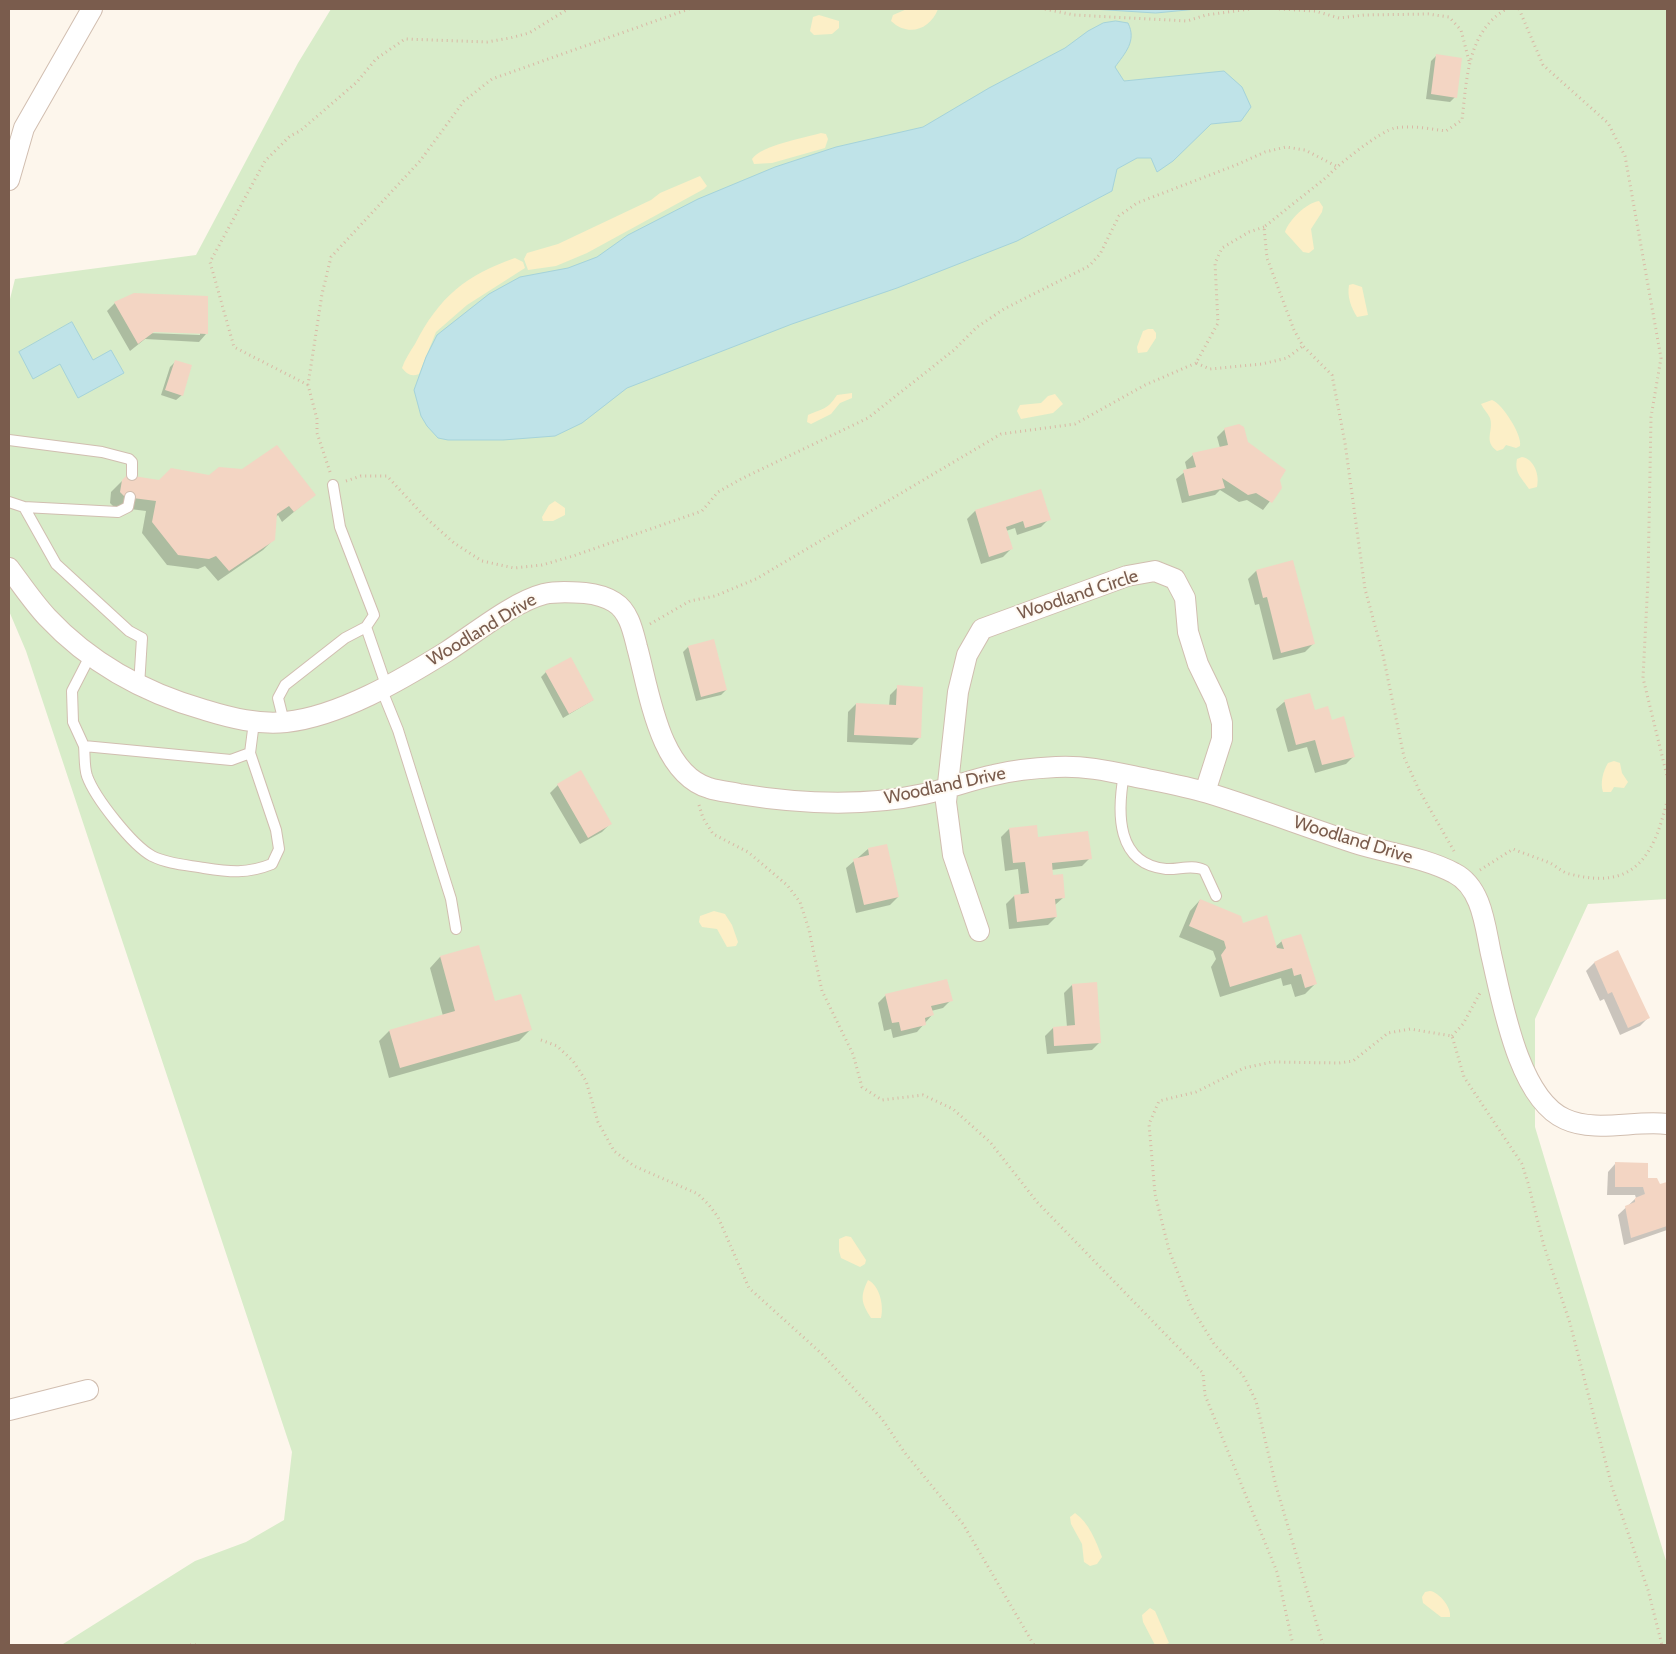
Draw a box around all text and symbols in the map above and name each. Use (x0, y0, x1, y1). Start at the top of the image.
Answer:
street label: Woodland Circle (1015, 565, 1141, 625)
street label: Woodland Drive (424, 589, 540, 671)
street label: Woodland Drive (882, 763, 1008, 809)
street label: Woodland Drive (1291, 812, 1415, 868)

